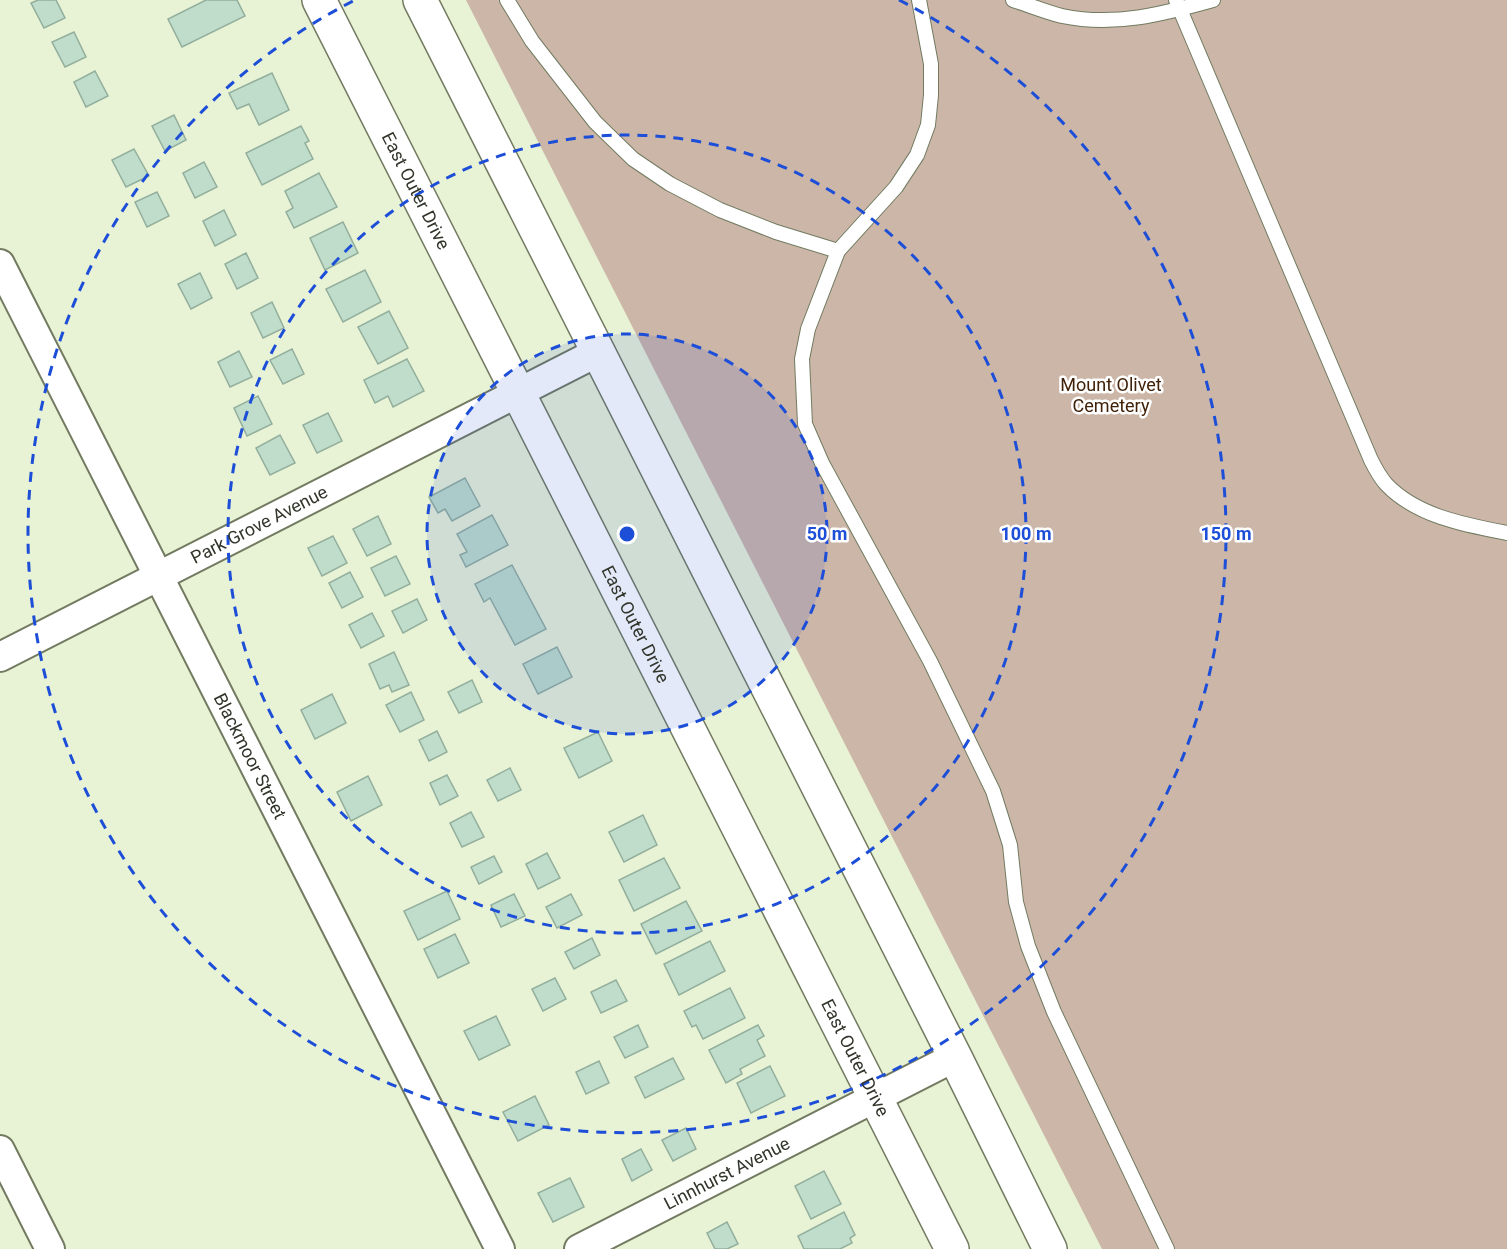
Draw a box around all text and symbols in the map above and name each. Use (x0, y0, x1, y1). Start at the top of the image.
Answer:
street label: East Outer Drive (378, 129, 455, 253)
park label: Mount Olivet Cemetery (1060, 374, 1162, 416)
street label: Park Grove Avenue (187, 481, 331, 568)
text: 50 m (807, 523, 847, 544)
text: 100 m (1000, 523, 1052, 544)
text: 150 m (1200, 523, 1252, 544)
centre of rings (617, 524, 637, 544)
street label: East Outer Drive (597, 562, 674, 686)
street label: Blackmoor Street (210, 690, 291, 823)
street label: East Outer Drive (817, 996, 894, 1120)
street label: Linnhurst Avenue (660, 1132, 793, 1214)

